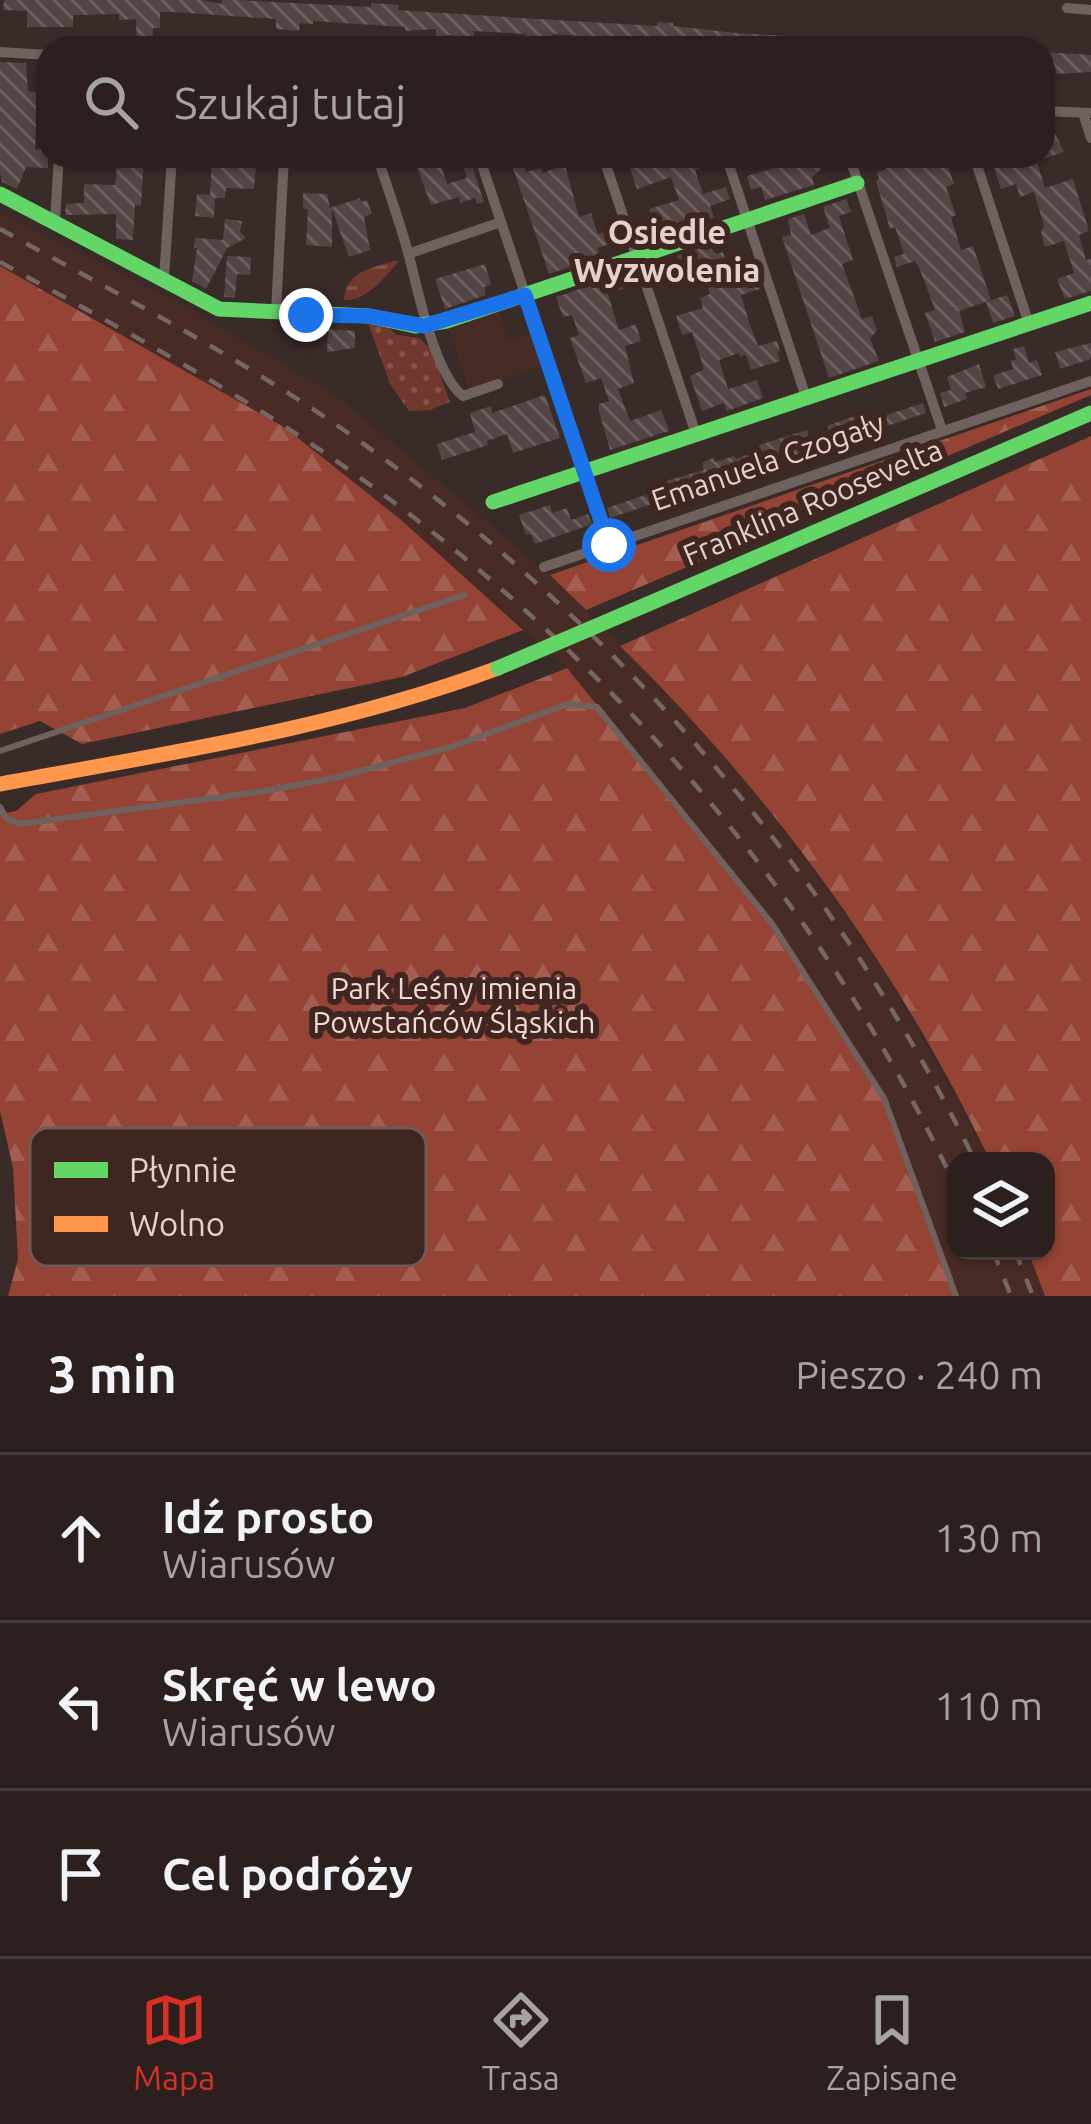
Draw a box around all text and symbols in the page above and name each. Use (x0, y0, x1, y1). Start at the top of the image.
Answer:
search box (36, 36, 1055, 168)
icon: search (78, 69, 144, 135)
text: Szukaj tutaj (174, 77, 406, 128)
district label: Osiedle Wyzwolenia (574, 213, 760, 288)
route end (279, 288, 333, 342)
street label: Emanuela Czogały (647, 405, 888, 517)
street label: Franklina Roosevelta (678, 432, 947, 572)
route start (582, 518, 636, 572)
park label: Park Leśny imienia Powstańców Śląskich (313, 971, 595, 1039)
legend (30, 1128, 426, 1266)
text: Płynnie (129, 1151, 237, 1188)
map controls (947, 1152, 1055, 1260)
button: layers (947, 1152, 1055, 1260)
text: Wolno (129, 1205, 225, 1242)
text: 3 min (48, 1345, 177, 1403)
text: Pieszo · 240 m (795, 1353, 1043, 1396)
text: Idź prosto (162, 1491, 374, 1542)
icon: ahead (48, 1505, 114, 1571)
text: 130 m (934, 1516, 1043, 1559)
text: Wiarusów (162, 1542, 335, 1585)
text: Skręć w lewo (162, 1659, 437, 1710)
icon: left (48, 1673, 114, 1739)
text: 110 m (934, 1684, 1043, 1727)
text: Wiarusów (162, 1710, 335, 1753)
icon: arrive (48, 1841, 114, 1907)
text: Cel podróży (162, 1848, 413, 1899)
tab: Mapa (133, 1987, 215, 2096)
tab: Trasa (482, 1987, 560, 2096)
tab: Zapisane (826, 1987, 958, 2096)

